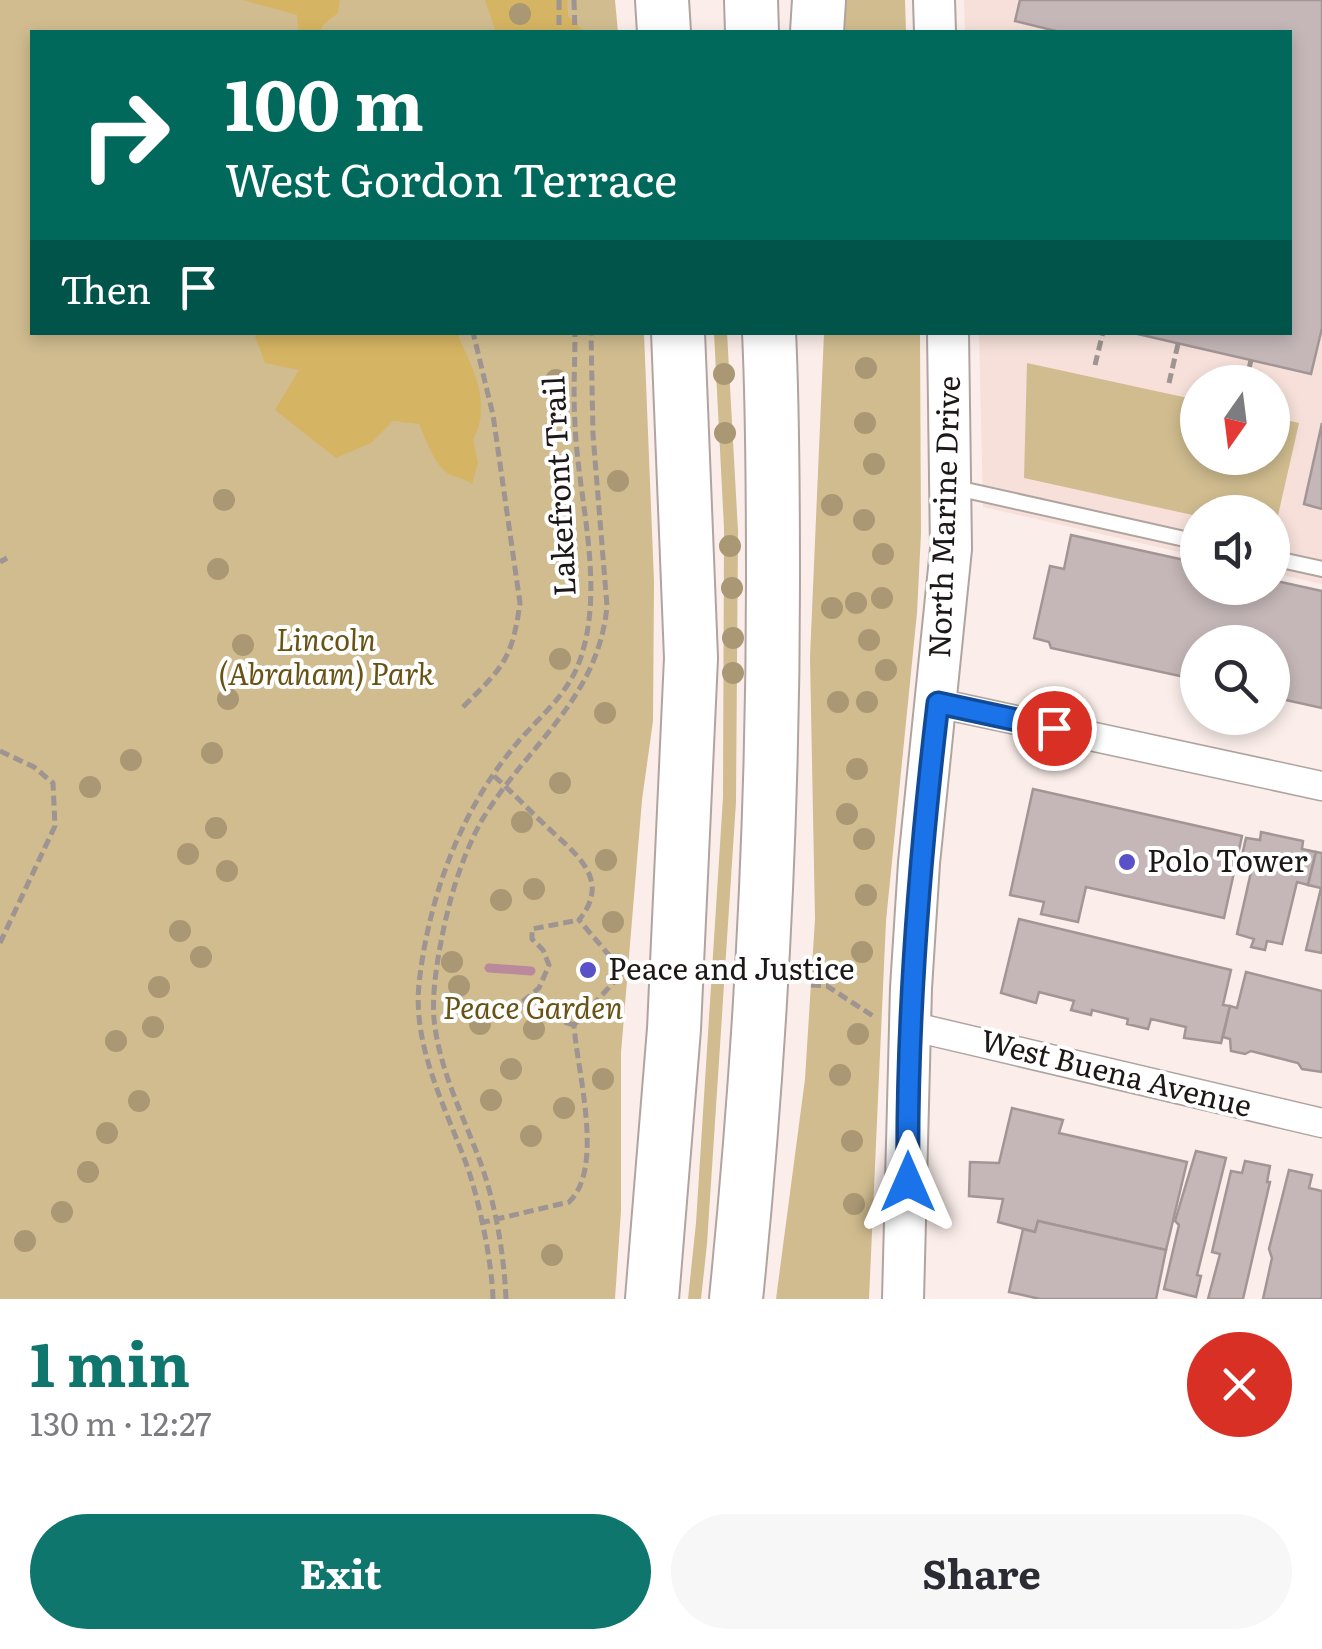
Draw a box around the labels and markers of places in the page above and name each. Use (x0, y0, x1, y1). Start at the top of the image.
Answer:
pin (1012, 686, 1097, 771)
place label: Polo Tower (1147, 837, 1308, 881)
marker: Polo Tower (1116, 851, 1138, 873)
place label: Peace and Justice (608, 945, 855, 989)
marker: Peace and Justice (577, 959, 599, 981)

